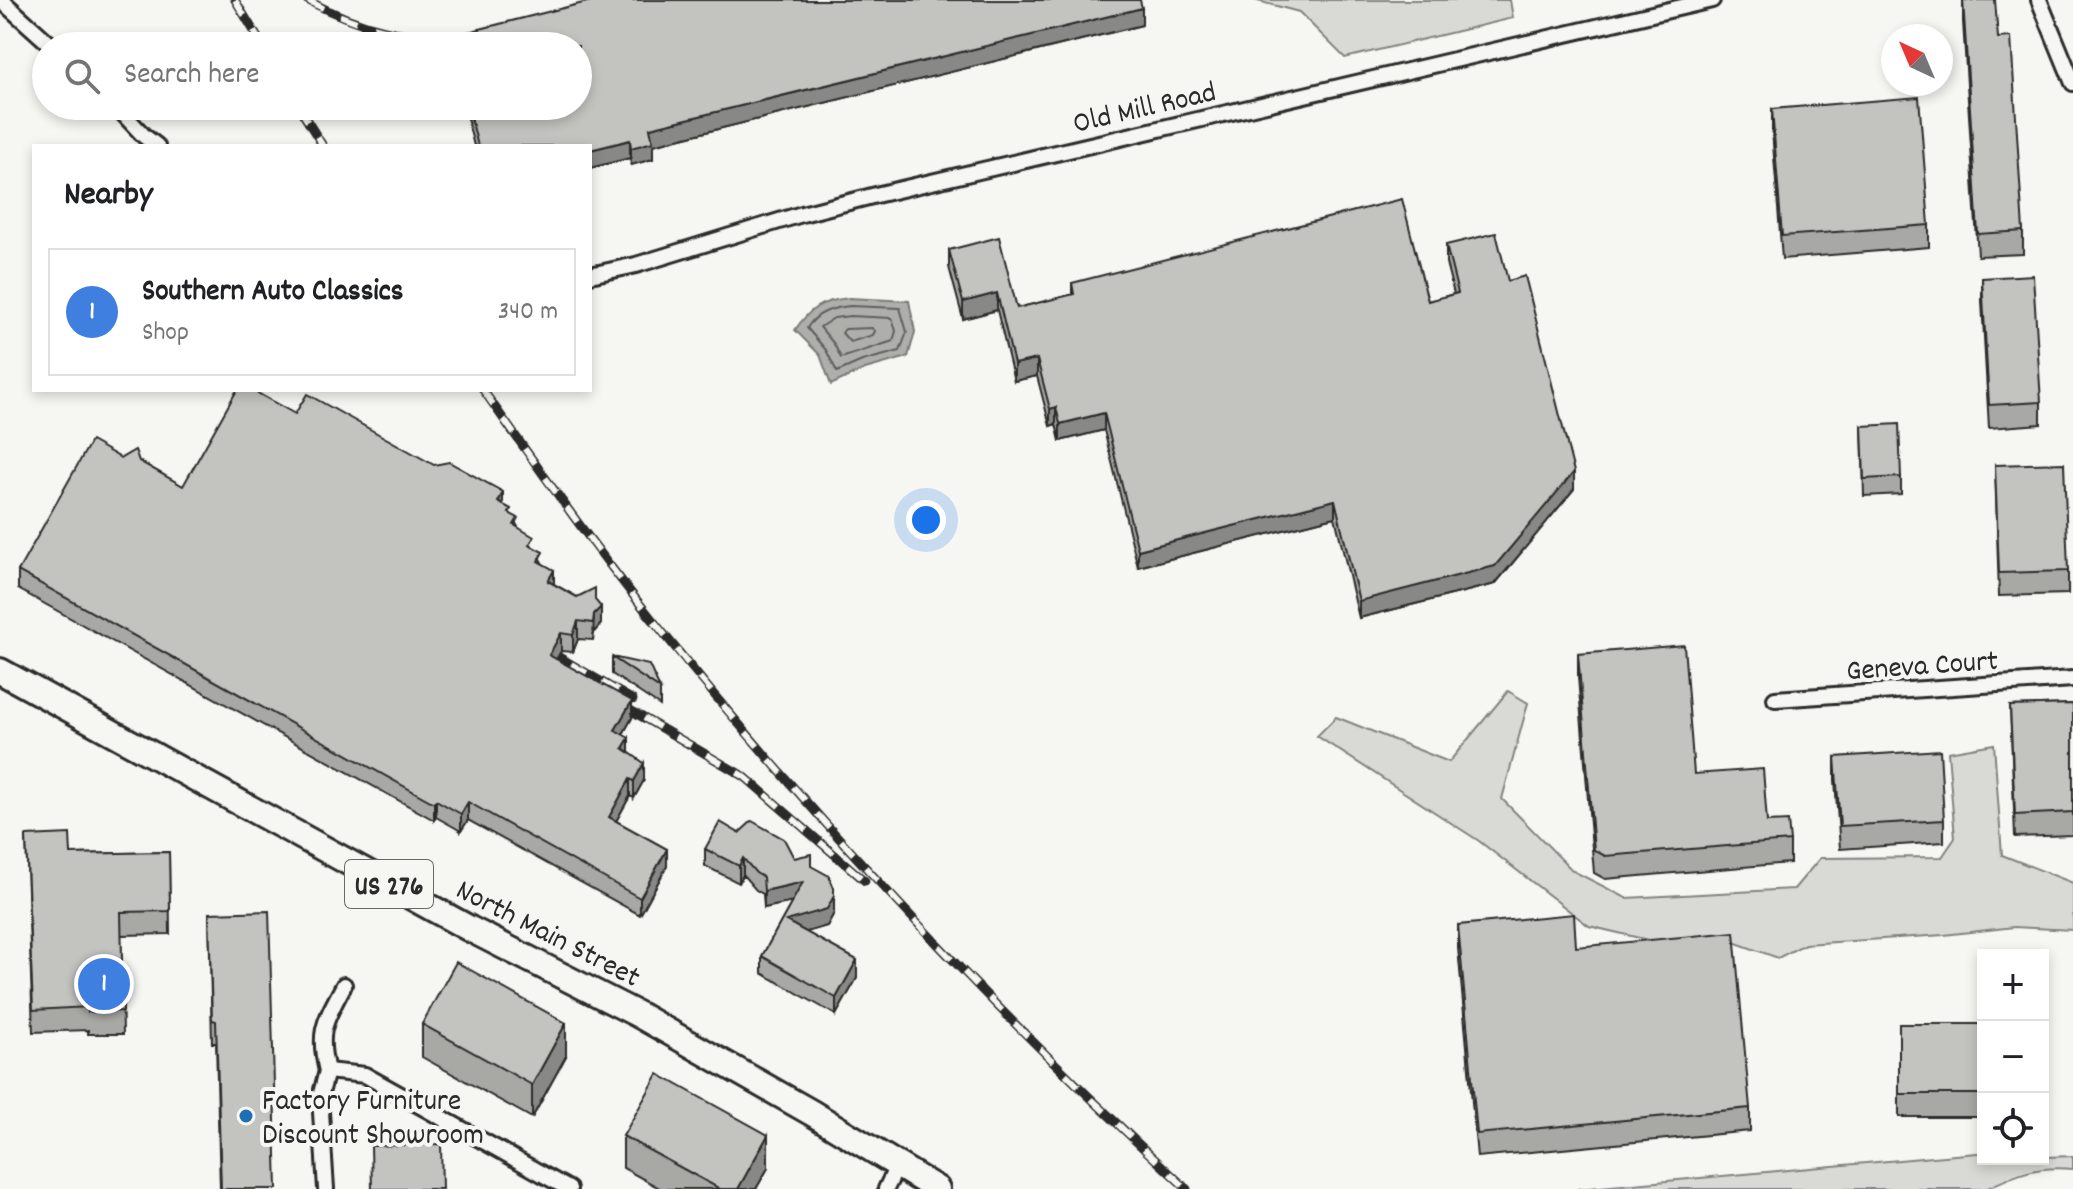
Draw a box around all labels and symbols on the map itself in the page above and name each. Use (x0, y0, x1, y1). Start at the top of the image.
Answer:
north arrow (1881, 24, 1953, 96)
street label: Old Mill Road (1069, 73, 1221, 148)
your location (906, 500, 946, 540)
street label: Geneva Court (1845, 642, 2000, 695)
road number: US 276 (345, 860, 433, 908)
street label: North Main Street (447, 871, 647, 1001)
pin: 1 (78, 954, 130, 1014)
place label: Factory Furniture Discount Showroom (262, 1082, 484, 1159)
marker: Factory Furniture Discount Showroom (237, 1107, 255, 1125)

